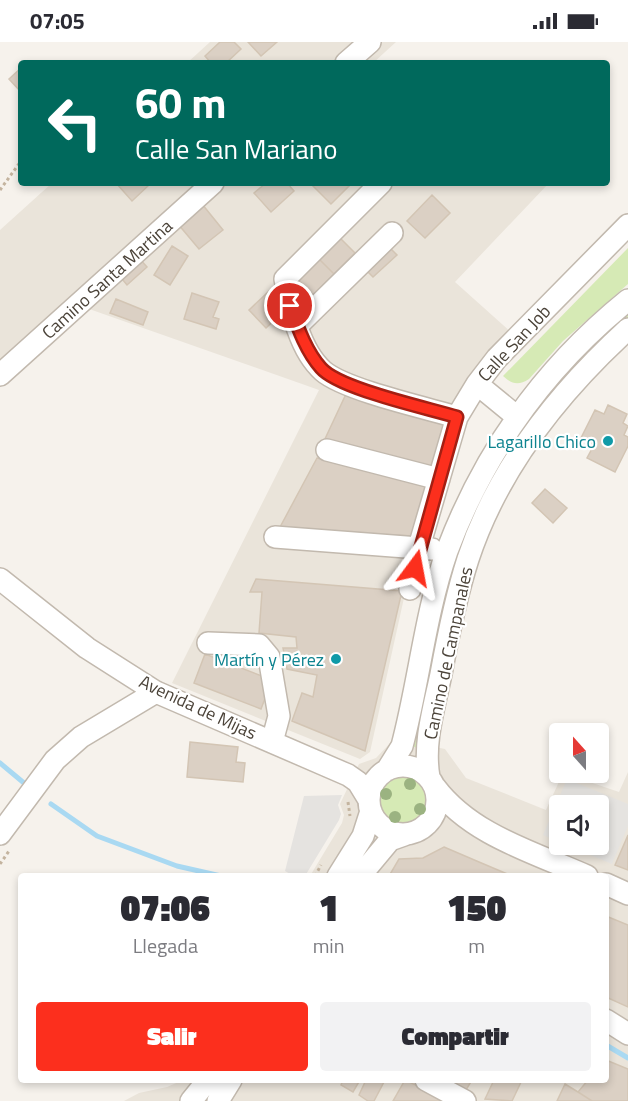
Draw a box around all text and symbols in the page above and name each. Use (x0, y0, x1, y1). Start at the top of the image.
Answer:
text: 07:05 (30, 4, 85, 38)
text: 60 m (135, 70, 227, 134)
icon: left (36, 84, 114, 162)
text: Calle San Mariano (135, 128, 338, 169)
street label: Camino Santa Martina (36, 213, 178, 345)
pin (264, 280, 315, 331)
icon: arrive (273, 289, 306, 322)
street label: Calle San Job (471, 298, 557, 388)
place label: Lagarillo Chico (487, 428, 596, 455)
marker: Lagarillo Chico (601, 434, 615, 448)
position arrow (383, 536, 447, 600)
street label: Camino de Campanales (416, 564, 480, 742)
place label: Martín y Pérez (214, 646, 324, 673)
marker: Martín y Pérez (329, 652, 343, 666)
street label: Avenida de Mijas (135, 668, 261, 746)
north arrow (549, 723, 609, 783)
map controls (549, 723, 609, 855)
button: sound (549, 795, 609, 855)
text: 07:06 (121, 880, 210, 935)
text: 1 (319, 880, 338, 935)
text: 150 (447, 880, 506, 935)
text: Llegada (133, 930, 198, 961)
text: min (313, 930, 344, 961)
text: m (468, 930, 485, 961)
button: Salir (36, 1002, 308, 1071)
button: Compartir (320, 1002, 591, 1071)

